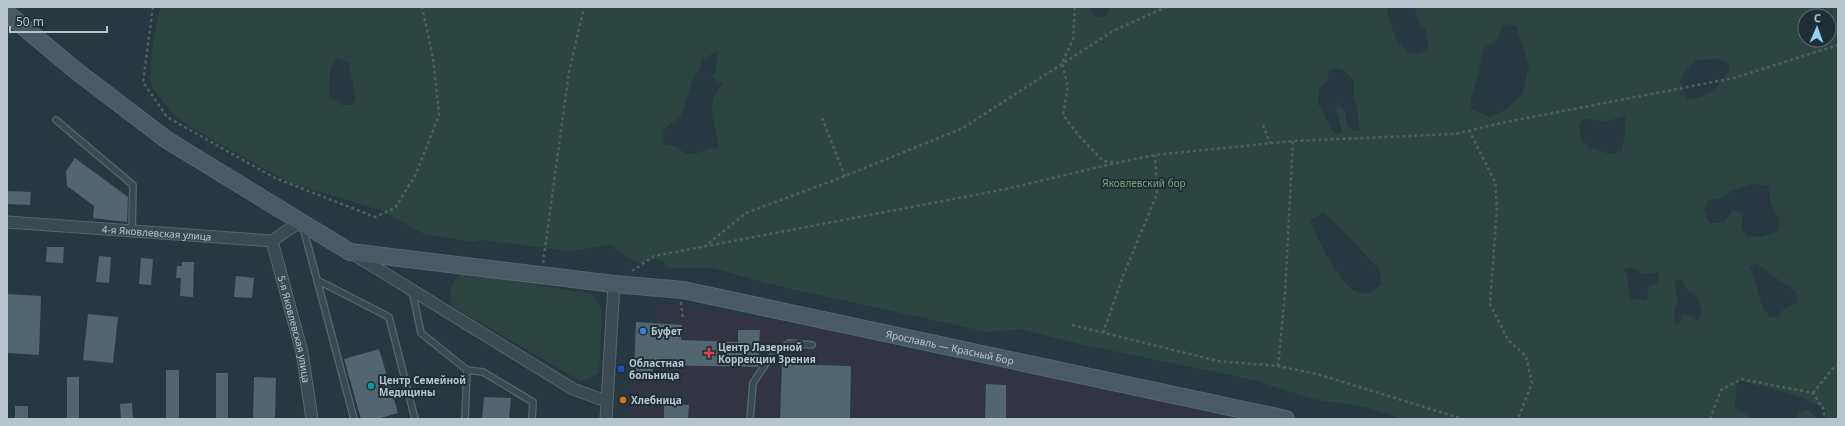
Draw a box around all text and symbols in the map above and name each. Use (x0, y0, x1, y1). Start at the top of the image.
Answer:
scale bar (10, 8, 107, 34)
north arrow (1797, 8, 1837, 48)
text: С (1814, 10, 1821, 25)
text: 50 m (16, 13, 44, 30)
park label: Яковлевский бор (1102, 176, 1186, 190)
street label: 4-я Яковлевская улица (101, 222, 212, 244)
street label: 5-я Яковлевская улица (275, 274, 313, 384)
place label: Буфет (651, 324, 682, 338)
marker: Буфет (638, 326, 648, 336)
street label: Ярославль — Красный Бор (885, 327, 1015, 368)
place label: Центр Лазерной Коррекции Зрения (718, 340, 816, 366)
marker: Центр Лазерной Коррекции Зрения (703, 347, 715, 359)
place label: Областная больница (629, 356, 684, 382)
marker: Областная больница (616, 364, 626, 374)
place label: Центр Семейной Медицины (379, 373, 466, 399)
marker: Центр Семейной Медицины (366, 381, 376, 391)
place label: Хлебница (631, 393, 682, 407)
marker: Хлебница (618, 395, 628, 405)

